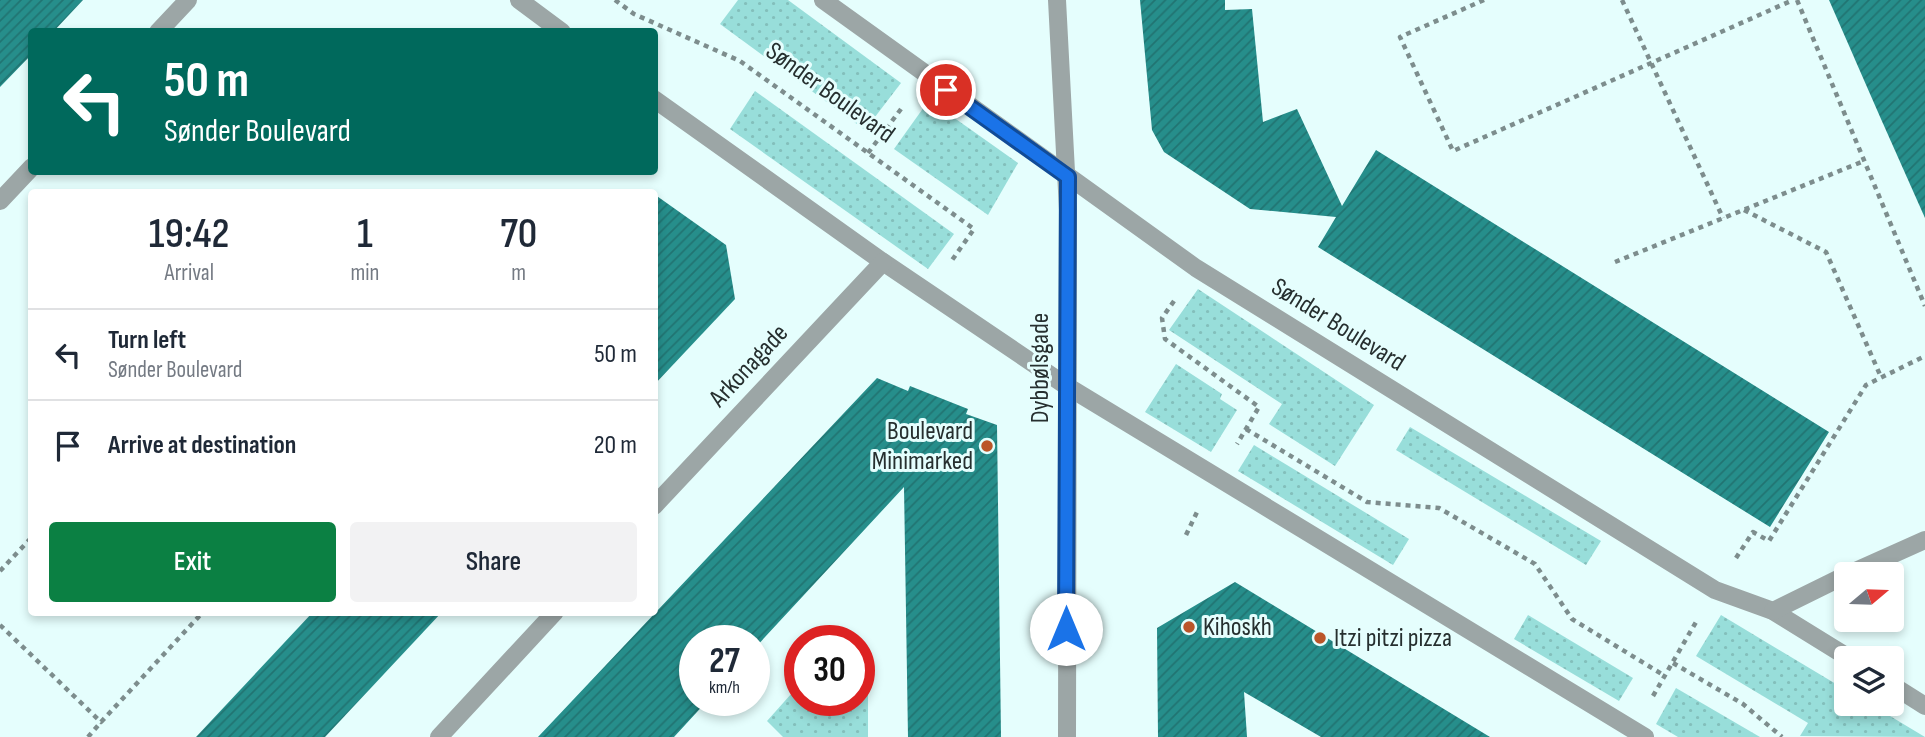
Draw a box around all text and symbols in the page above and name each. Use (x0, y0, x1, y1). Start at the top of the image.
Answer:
street label: Sønder Boulevard (759, 36, 901, 150)
text: 50 m (164, 52, 249, 111)
icon: left (49, 56, 140, 147)
pin (916, 60, 976, 120)
icon: arrive (927, 71, 965, 109)
text: Sønder Boulevard (164, 112, 351, 151)
text: 19:42 (149, 209, 230, 260)
text: 1 (357, 209, 373, 260)
text: 70 (500, 209, 537, 260)
text: Arrival (164, 259, 214, 287)
text: min (350, 259, 379, 287)
text: m (511, 259, 526, 287)
street label: Sønder Boulevard (1265, 272, 1411, 378)
street label: Dybbølsgade (1025, 313, 1056, 423)
street label: Arkonagade (702, 318, 795, 415)
text: Turn left (108, 325, 186, 356)
icon: left (49, 336, 87, 374)
text: 50 m (594, 339, 637, 370)
text: Sønder Boulevard (108, 356, 242, 384)
place label: Boulevard Minimarked (872, 416, 973, 477)
icon: arrive (49, 427, 87, 465)
text: Arrive at destination (108, 430, 296, 461)
text: 20 m (594, 430, 637, 461)
marker: Boulevard Minimarked (979, 438, 995, 454)
button: Exit (49, 522, 336, 602)
button: Share (350, 522, 637, 602)
north arrow (1834, 562, 1904, 632)
map controls (1834, 562, 1904, 716)
position arrow (1029, 592, 1103, 666)
place label: Kihoskh (1203, 612, 1272, 643)
marker: Kihoskh (1181, 619, 1197, 635)
place label: Itzi pitzi pizza (1334, 623, 1452, 654)
speed limit sign: 30 (784, 625, 875, 716)
marker: Itzi pitzi pizza (1312, 630, 1328, 646)
text: 27 (709, 640, 740, 683)
button: layers (1834, 646, 1904, 716)
text: km/h (709, 677, 740, 698)

